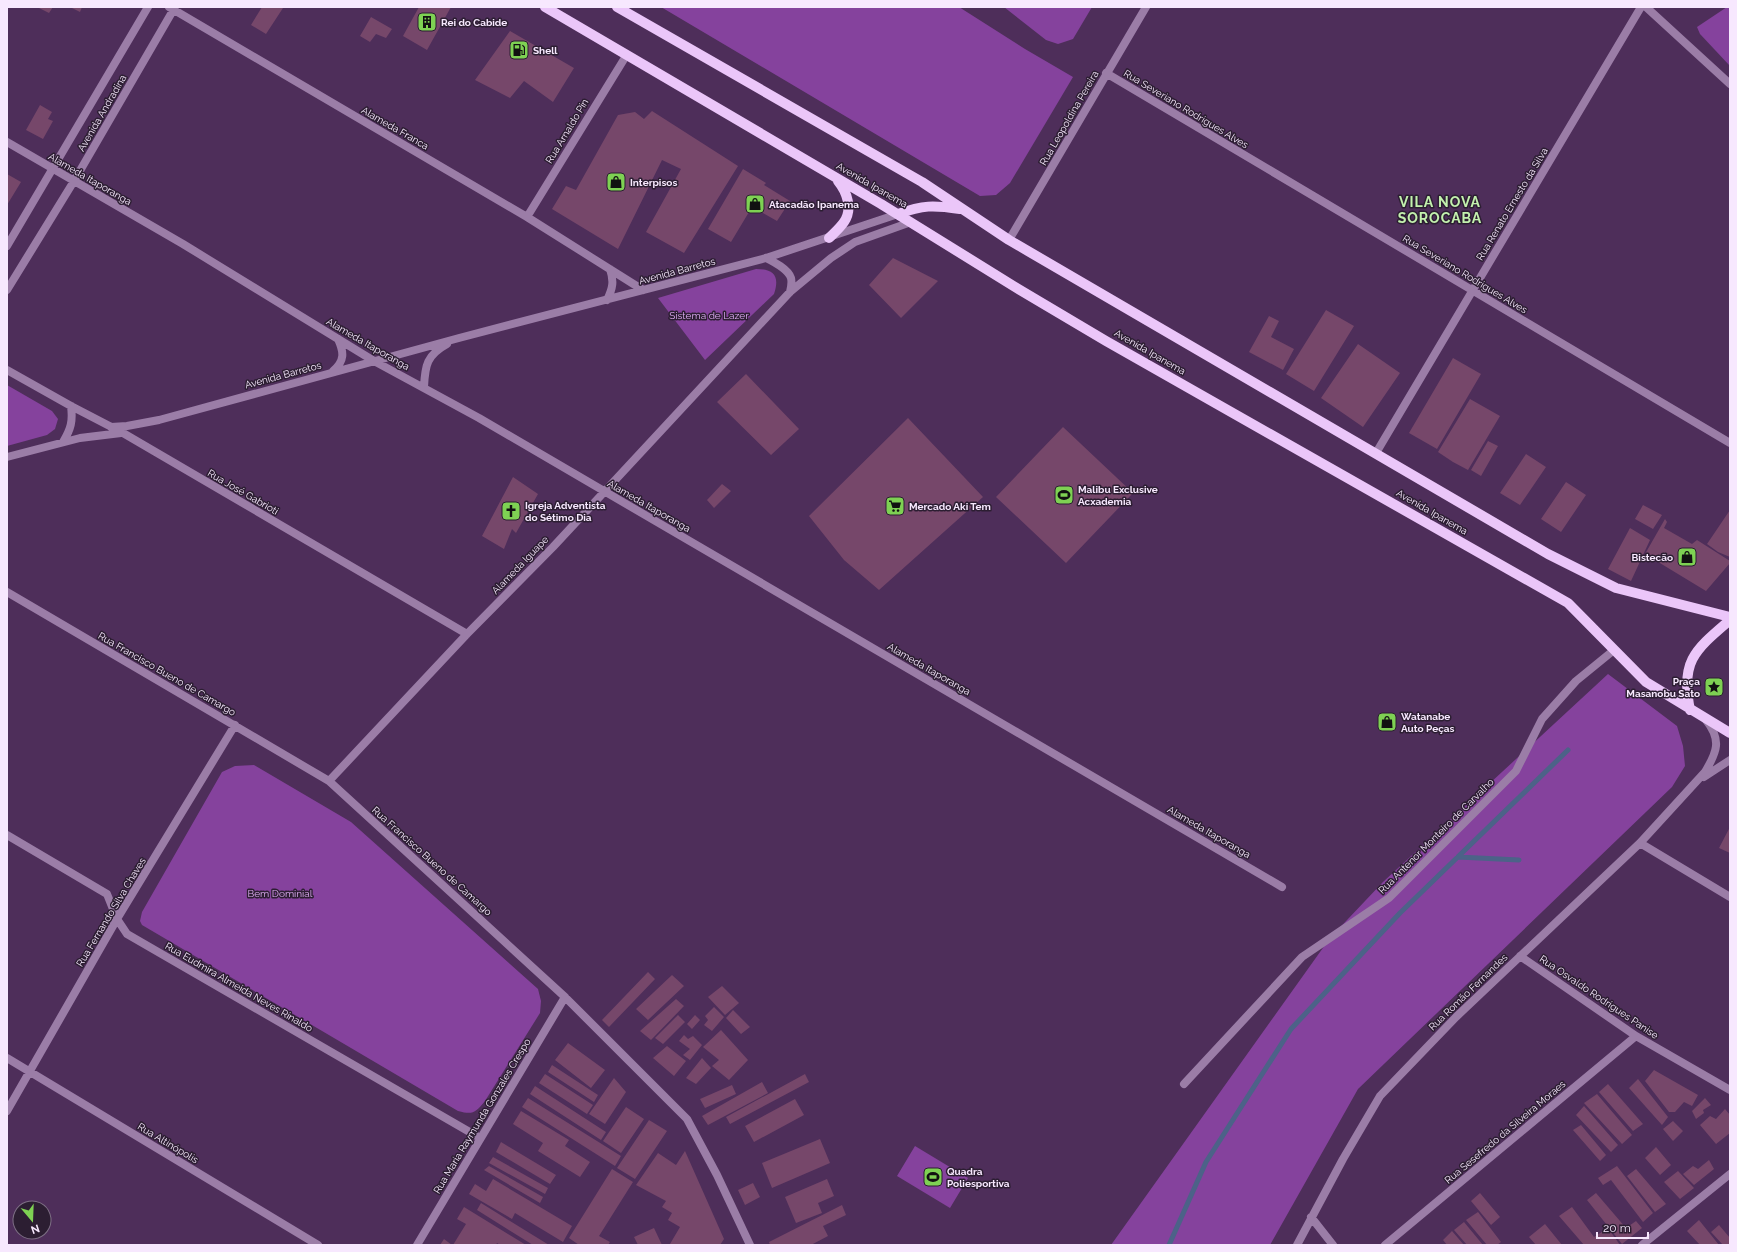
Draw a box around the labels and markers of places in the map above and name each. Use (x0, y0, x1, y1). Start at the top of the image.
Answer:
building icon: Rei do Cabide (416, 11, 438, 33)
place label: Rei do Cabide (441, 17, 507, 28)
fuel station icon: Shell (508, 39, 530, 61)
place label: Shell (533, 45, 558, 56)
shop icon: Interpisos (605, 171, 627, 193)
place label: Interpisos (630, 177, 677, 188)
shop icon: Atacadão Ipanema (744, 193, 766, 215)
place label: Atacadão Ipanema (769, 199, 859, 210)
sports icon: Malibu Exclusive Acxademia (1053, 484, 1075, 506)
place label: Malibu Exclusive Acxademia (1078, 484, 1158, 507)
supermarket icon: Mercado Aki Tem (884, 495, 906, 517)
church icon: Igreja Adventista do Sétimo Dia (500, 500, 522, 522)
place label: Igreja Adventista do Sétimo Dia (525, 500, 606, 523)
place label: Mercado Aki Tem (909, 501, 991, 512)
shop icon: Bistecão (1676, 546, 1698, 568)
place label: Bistecão (1632, 552, 1673, 563)
place label: Praça Masanobu Sato (1626, 676, 1700, 699)
place icon: Praça Masanobu Sato (1703, 676, 1725, 698)
shop icon: Watanabe Auto Peças (1376, 711, 1398, 733)
place label: Watanabe Auto Peças (1401, 711, 1455, 734)
sports icon: Quadra Poliesportiva (922, 1166, 944, 1188)
place label: Quadra Poliesportiva (947, 1166, 1010, 1189)

